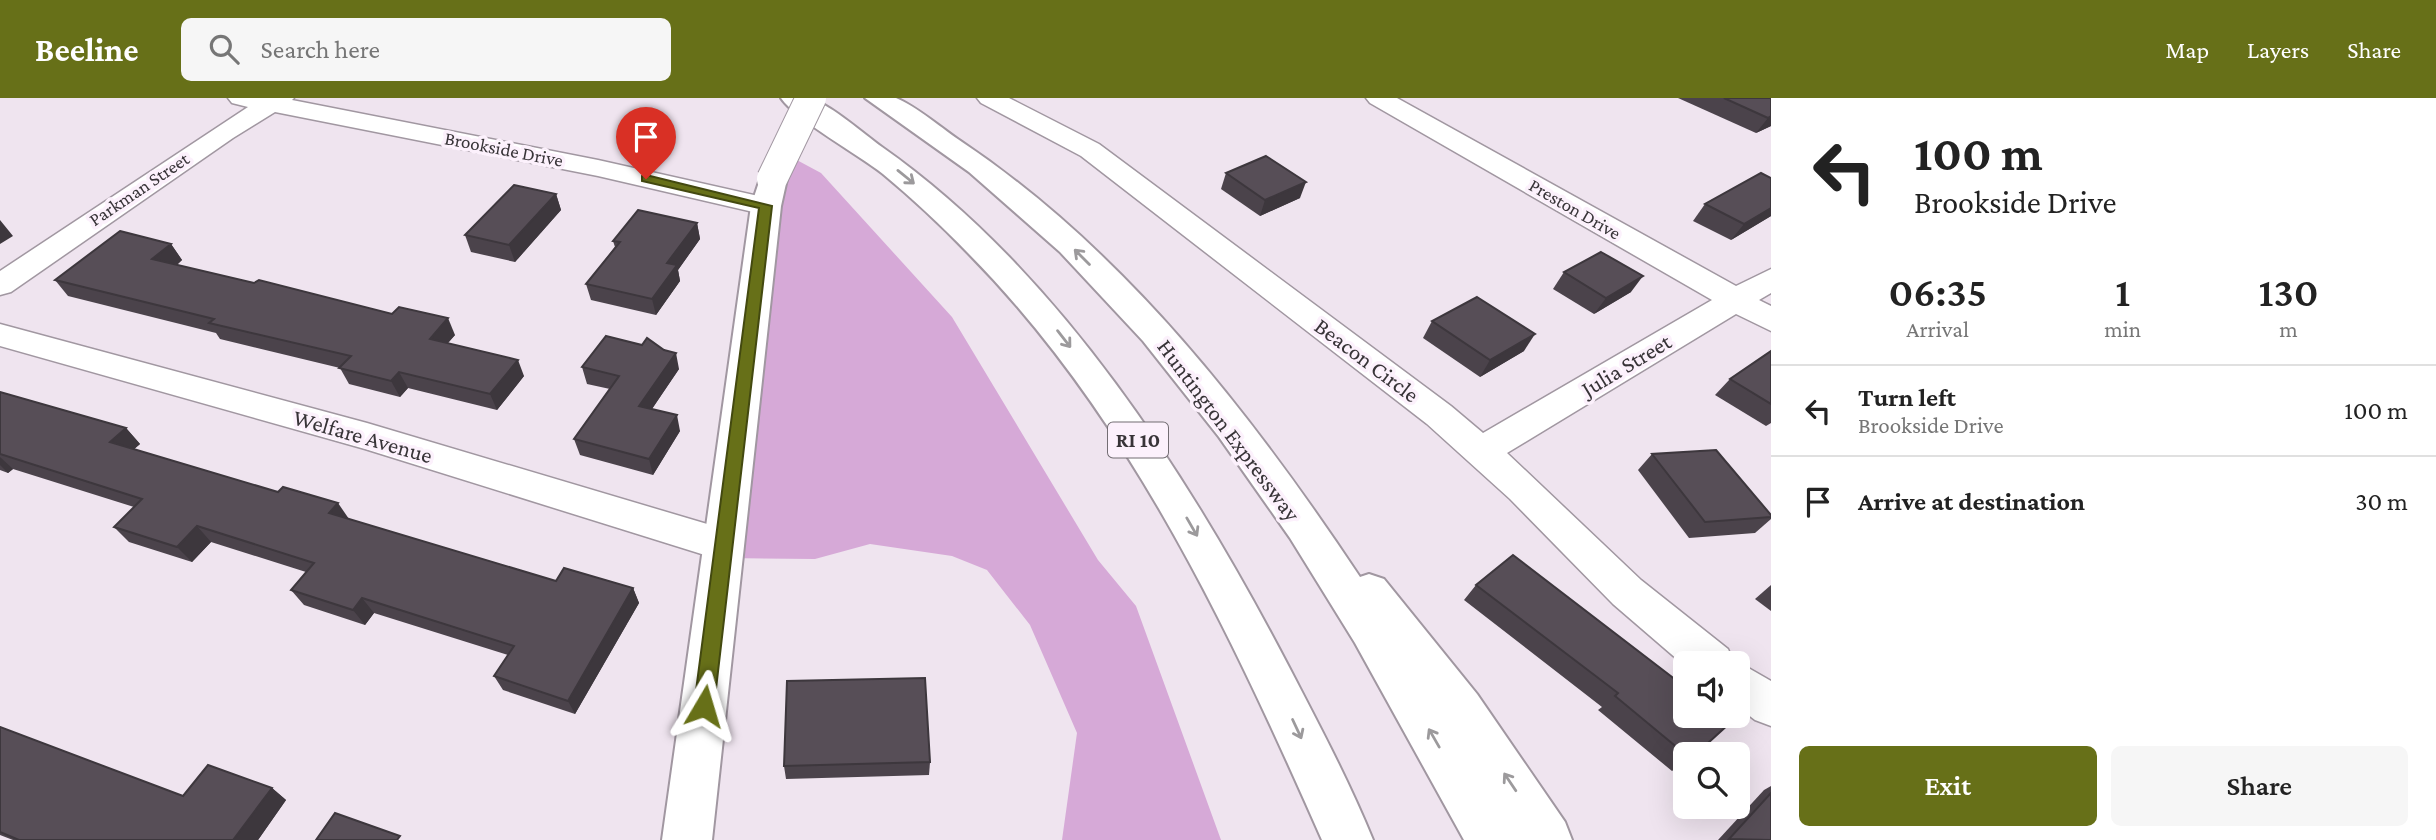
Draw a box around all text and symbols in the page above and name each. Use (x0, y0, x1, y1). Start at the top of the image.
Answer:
search box (181, 18, 671, 81)
icon: search (205, 30, 243, 68)
text: Beeline (35, 31, 139, 68)
text: Search here (261, 35, 380, 64)
text: Map (2165, 36, 2209, 63)
text: Layers (2247, 36, 2309, 63)
text: Share (2347, 36, 2401, 63)
pin (616, 107, 676, 179)
icon: arrive (627, 118, 665, 156)
icon: left (1799, 126, 1890, 217)
text: 100 m (1914, 126, 2043, 181)
street label: Brookside Drive (443, 127, 565, 171)
street label: Parkman Street (85, 147, 194, 230)
one-way arrow (896, 169, 914, 185)
street label: Preston Drive (1525, 174, 1625, 244)
text: Brookside Drive (1914, 184, 2117, 220)
one-way arrow (1074, 248, 1091, 265)
text: 06:35 (1888, 268, 1987, 315)
text: 1 (2115, 268, 2130, 315)
text: 130 (2259, 268, 2319, 315)
street label: Beacon Circle (1310, 312, 1424, 408)
text: Arrival (1906, 316, 1969, 342)
text: min (2104, 316, 2141, 342)
text: m (2279, 316, 2298, 342)
street label: Julia Street (1575, 328, 1676, 403)
one-way arrow (1057, 330, 1072, 348)
street label: Huntington Expressway (1152, 334, 1306, 526)
text: Turn left (1858, 383, 1956, 412)
icon: left (1799, 392, 1837, 430)
text: 100 m (2344, 396, 2408, 425)
street label: Welfare Avenue (290, 404, 436, 468)
text: Brookside Drive (1858, 412, 2004, 438)
road number: RI 10 (1108, 422, 1168, 458)
icon: arrive (1799, 483, 1837, 521)
text: Arrive at destination (1858, 487, 2085, 516)
text: 30 m (2355, 487, 2408, 516)
one-way arrow (1186, 517, 1200, 537)
map controls (1673, 651, 1750, 819)
button: sound (1673, 651, 1750, 728)
position arrow (667, 669, 741, 743)
one-way arrow (1291, 718, 1304, 739)
one-way arrow (1427, 728, 1440, 749)
button: search (1673, 742, 1750, 819)
button: Exit (1799, 746, 2097, 826)
button: Share (2111, 746, 2408, 826)
one-way arrow (1503, 773, 1517, 793)

